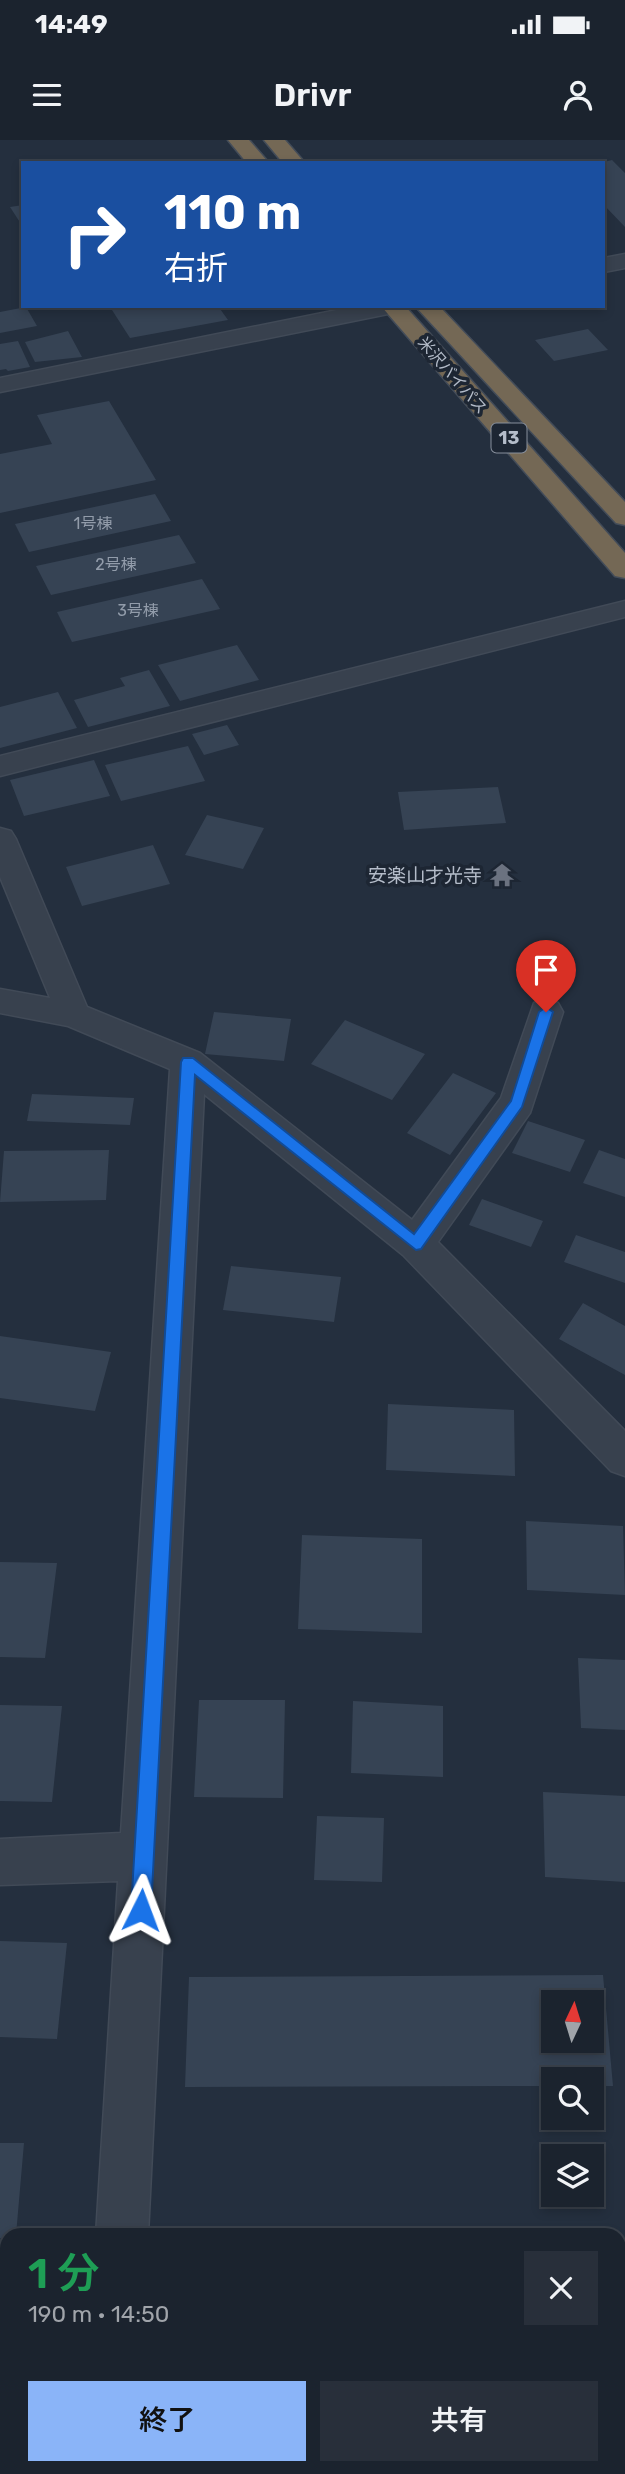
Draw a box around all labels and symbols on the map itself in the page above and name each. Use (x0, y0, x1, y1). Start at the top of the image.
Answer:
street label: 米沢バイパス (414, 333, 491, 418)
road number: 13 (491, 424, 526, 452)
house number: 1号棟 (74, 514, 112, 533)
house number: 2号棟 (95, 555, 137, 574)
house number: 3号棟 (117, 601, 159, 620)
temple icon: 安楽山才光寺 (488, 861, 516, 889)
place label: 安楽山才光寺 (368, 864, 482, 887)
pin (516, 940, 576, 1012)
position arrow (104, 1873, 178, 1947)
north arrow (541, 1990, 604, 2053)

